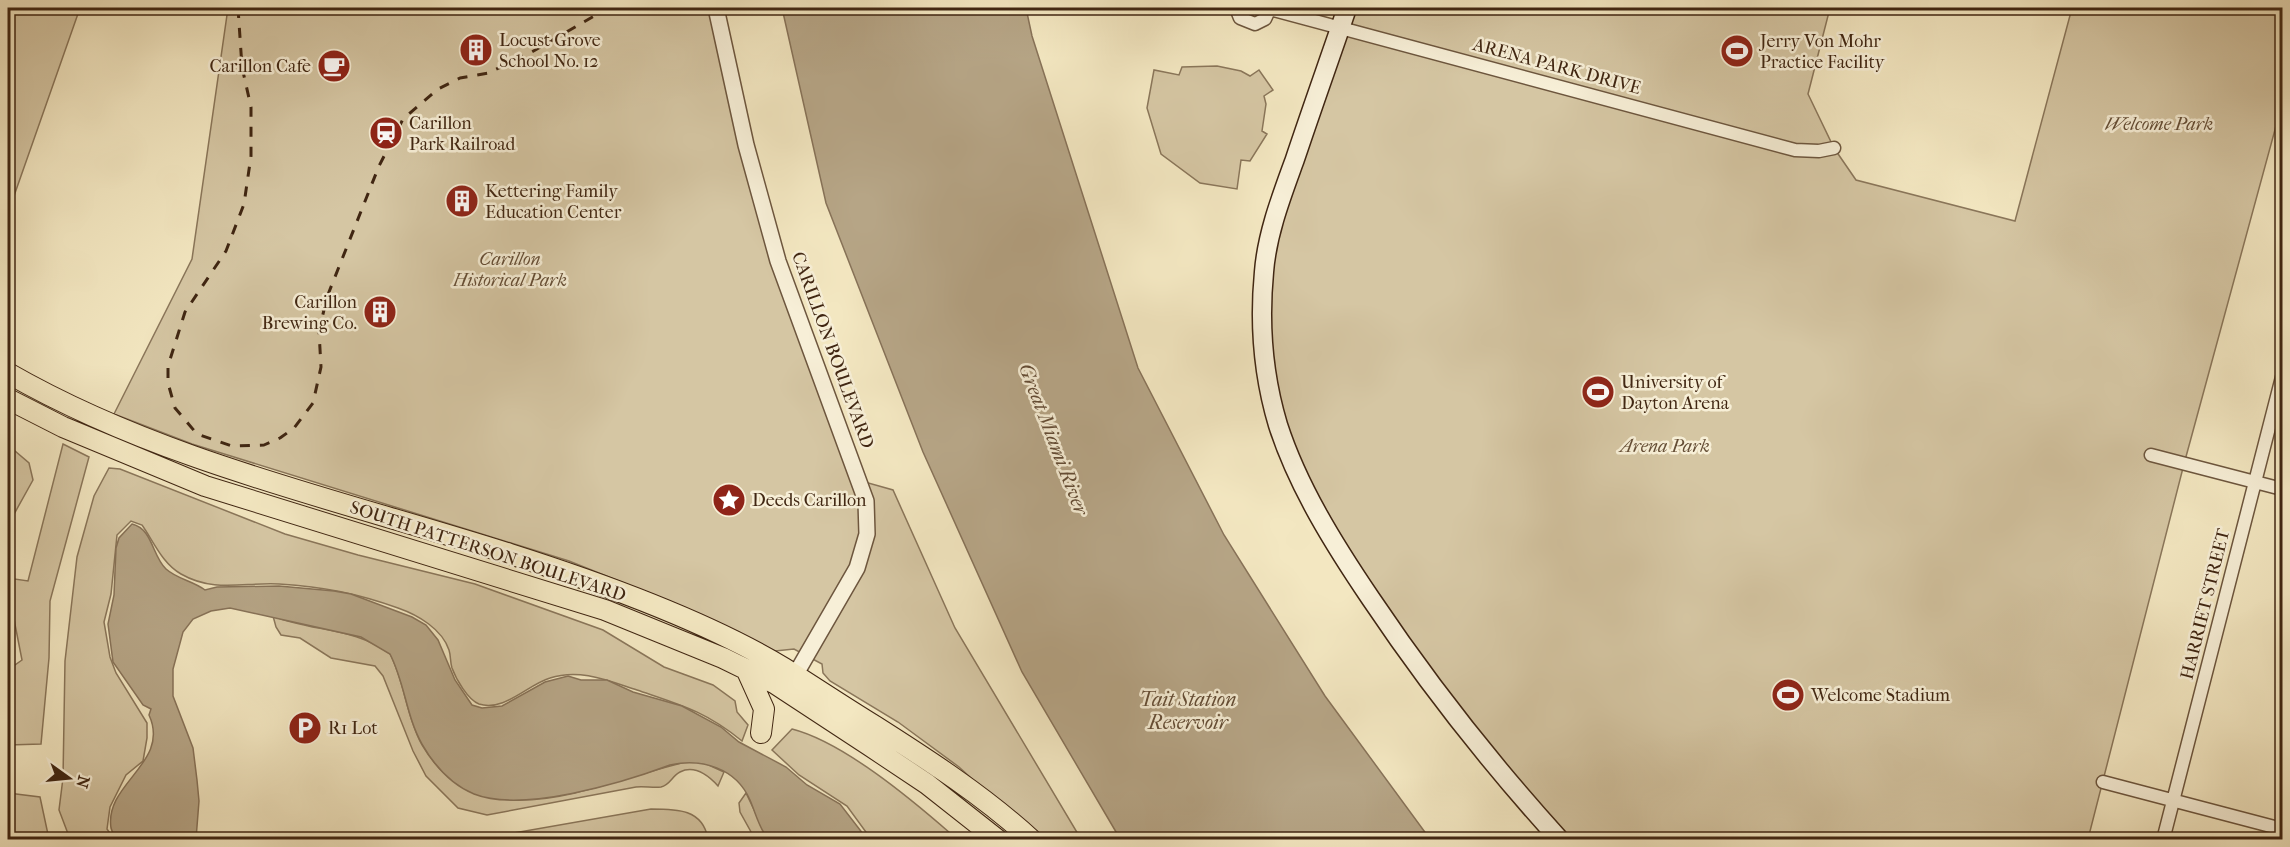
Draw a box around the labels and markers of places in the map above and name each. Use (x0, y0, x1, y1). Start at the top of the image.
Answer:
place label: Locust Grove School No. 12 (499, 30, 601, 72)
place label: Jerry Von Mohr Practice Facility (1758, 31, 1886, 73)
building icon: Locust Grove School No. 12 (458, 32, 494, 68)
sports icon: Jerry Von Mohr Practice Facility (1719, 33, 1755, 69)
cafe icon: Carillon Cafe (316, 48, 352, 84)
place label: Carillon Cafe (209, 56, 311, 77)
place label: Carillon Park Railroad (409, 113, 516, 155)
station icon: Carillon Park Railroad (368, 115, 404, 151)
place label: Kettering Family Education Center (485, 181, 622, 223)
building icon: Kettering Family Education Center (444, 183, 480, 219)
place label: Carillon Brewing Co. (262, 292, 358, 334)
building icon: Carillon Brewing Co. (362, 294, 398, 330)
place label: University of Dayton Arena (1621, 372, 1730, 414)
sports icon: University of Dayton Arena (1580, 374, 1616, 410)
place icon: Deeds Carillon (711, 482, 747, 518)
place label: Deeds Carillon (752, 490, 867, 511)
sports icon: Welcome Stadium (1770, 677, 1806, 713)
place label: Welcome Stadium (1810, 685, 1950, 706)
parking icon: R1 Lot (287, 710, 323, 746)
place label: R1 Lot (328, 718, 378, 739)

